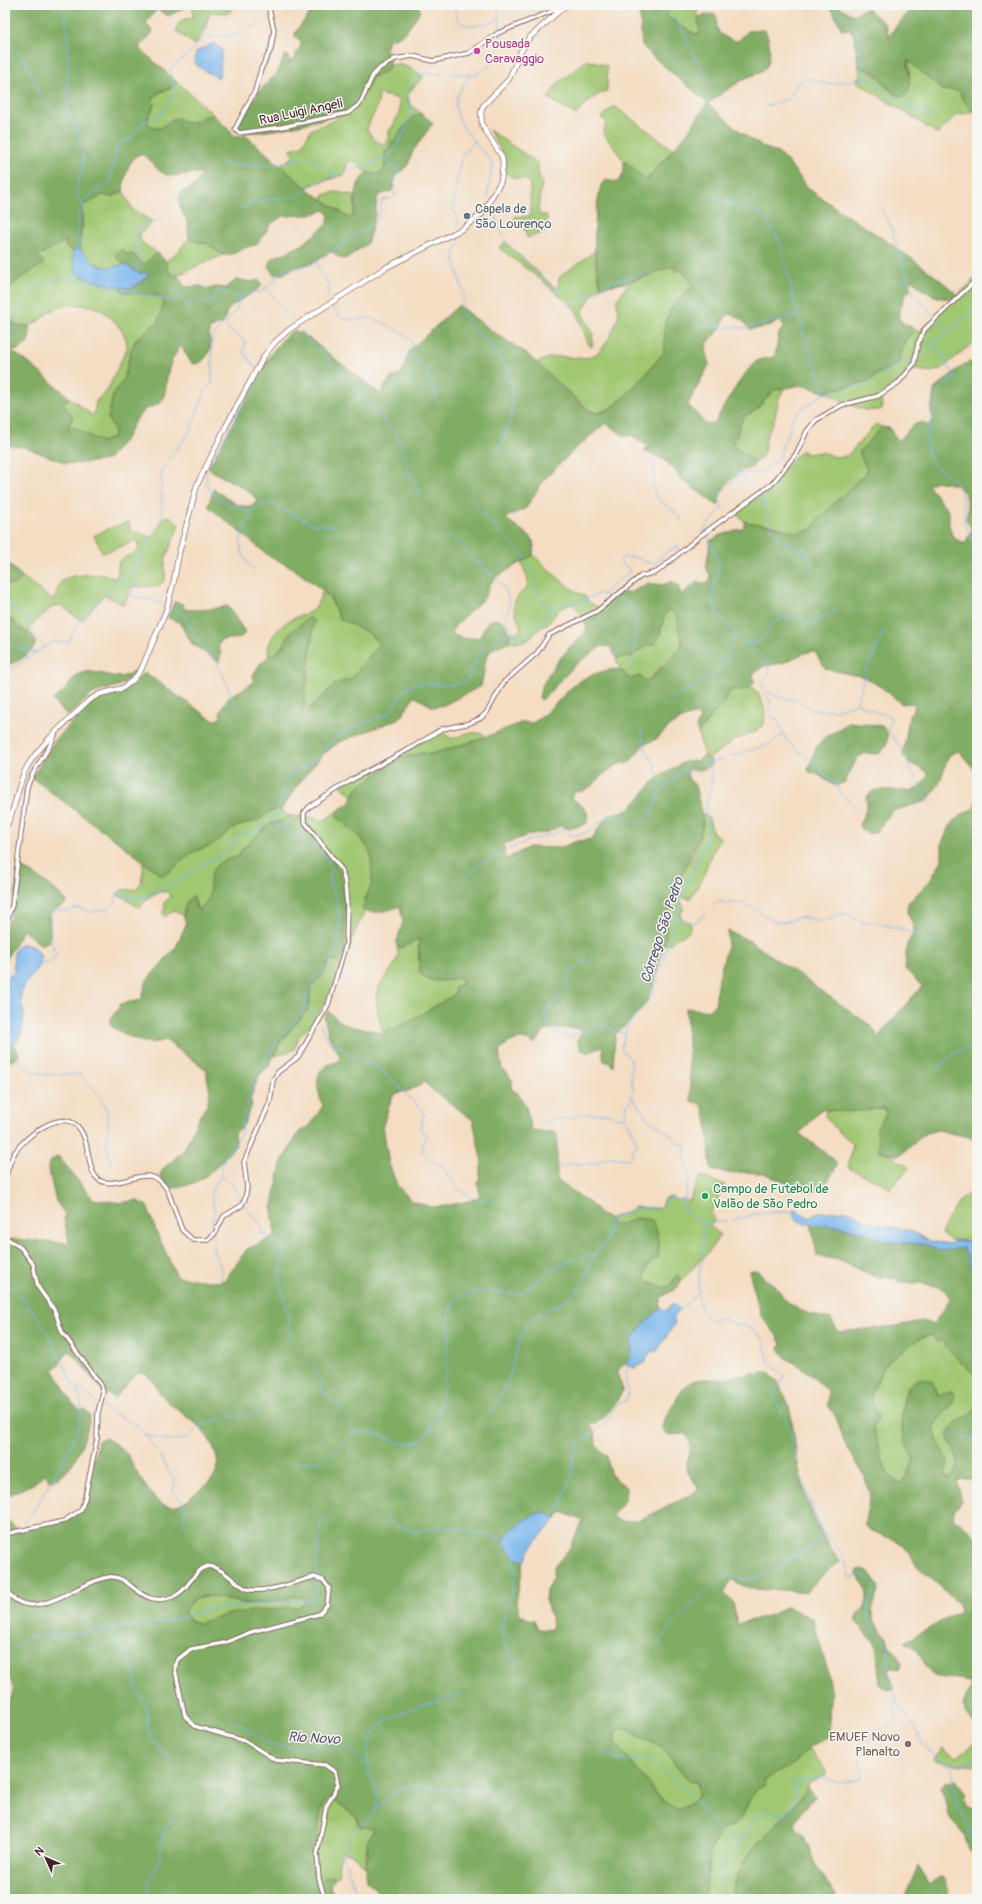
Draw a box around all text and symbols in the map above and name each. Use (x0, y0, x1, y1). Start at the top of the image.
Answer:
place label: Pousada Caravaggio (485, 36, 544, 67)
marker: Pousada Caravaggio (472, 46, 482, 56)
street label: Rua Luigi Angeli (258, 95, 344, 129)
place label: Capela de São Lourenço (475, 201, 552, 232)
marker: Capela de São Lourenço (462, 211, 472, 221)
water label: Córrego São Pedro (637, 874, 688, 985)
place label: Campo de Futebol de Valão de São Pedro (713, 1181, 829, 1212)
marker: Campo de Futebol de Valão de São Pedro (700, 1191, 710, 1201)
water label: Rio Novo (288, 1728, 342, 1748)
place label: EMUEF Novo Planalto (829, 1729, 900, 1760)
marker: EMUEF Novo Planalto (903, 1739, 913, 1749)
north arrow (26, 1838, 66, 1878)
text: N (32, 1844, 47, 1859)

